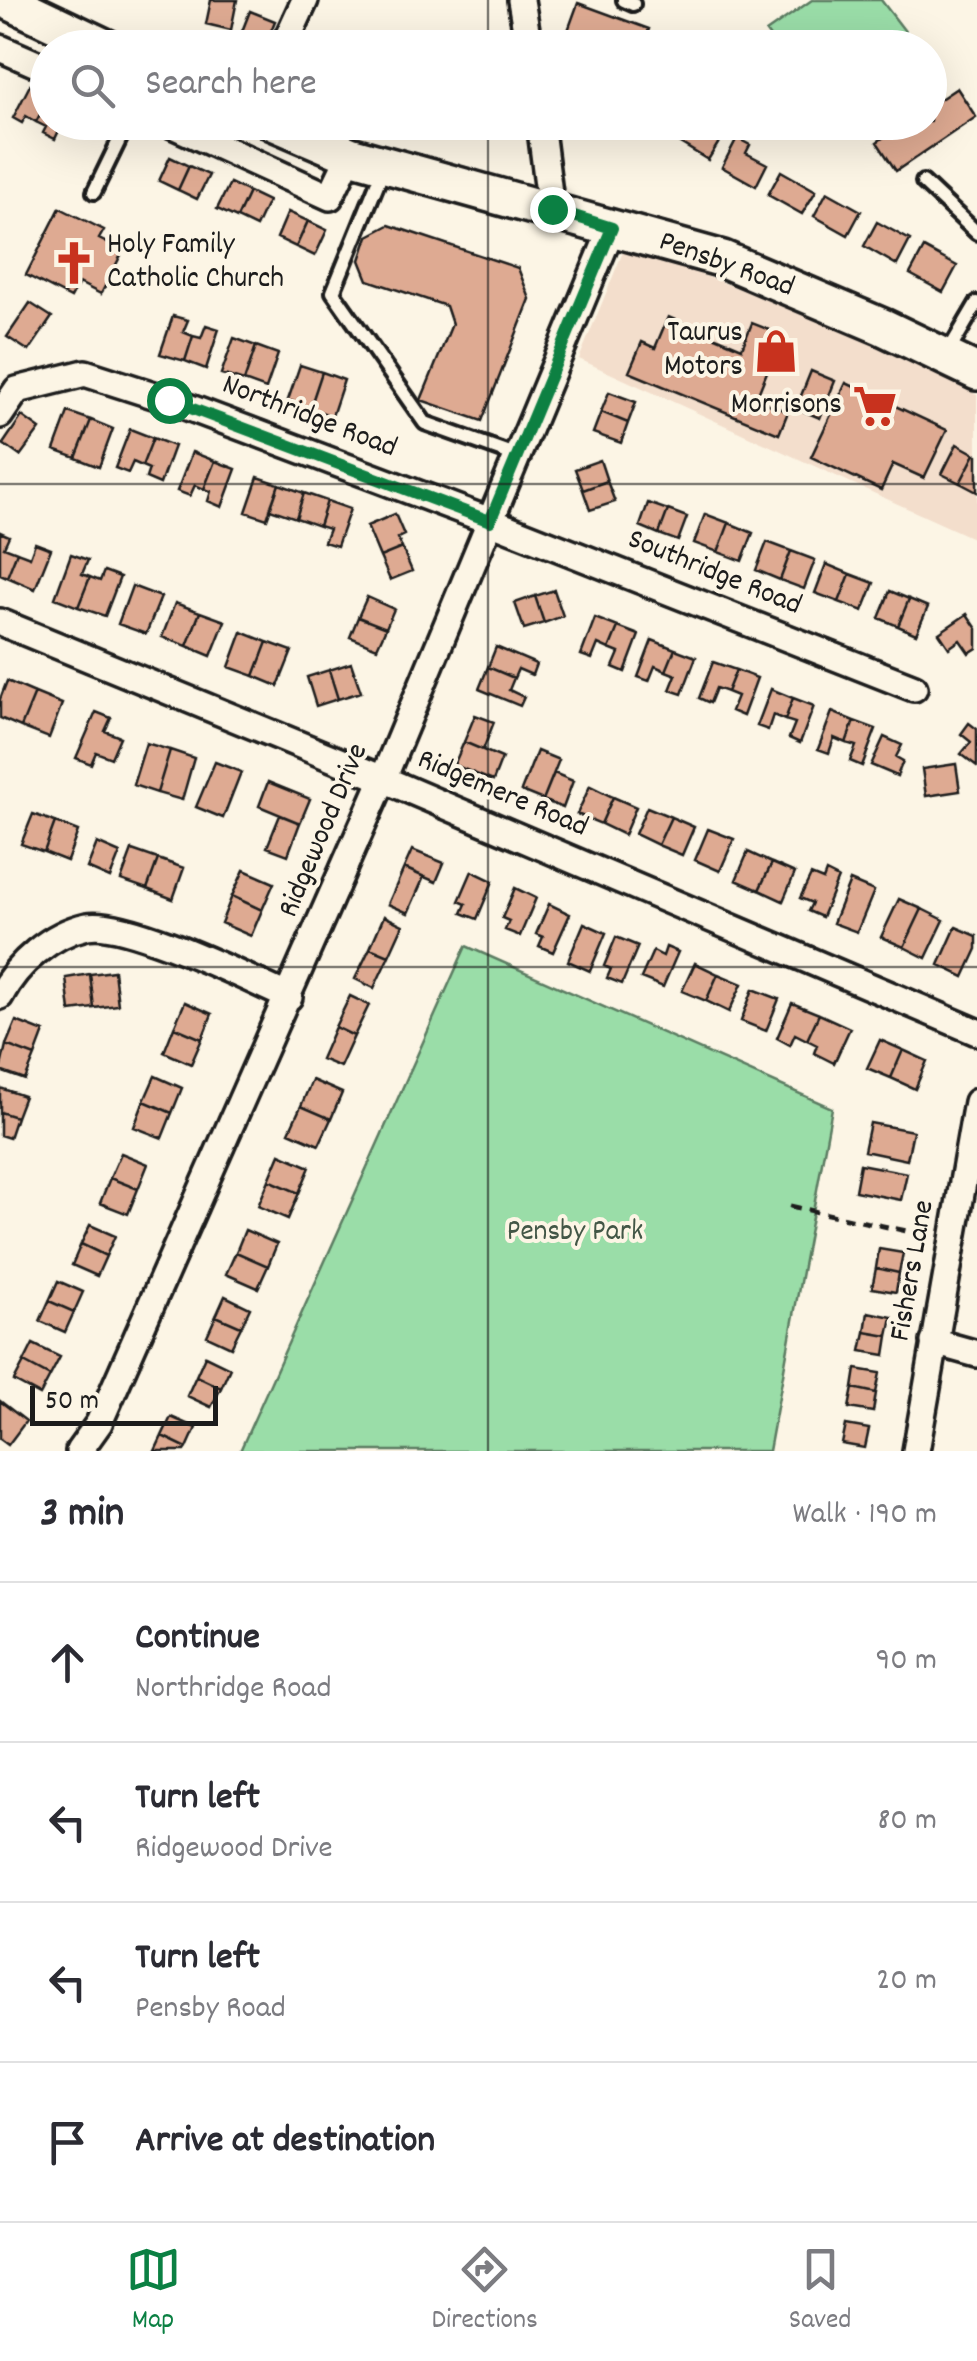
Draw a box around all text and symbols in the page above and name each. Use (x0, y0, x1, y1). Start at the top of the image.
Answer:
search box (30, 30, 947, 140)
icon: search (65, 58, 120, 113)
text: Search here (145, 58, 317, 113)
route end (530, 187, 576, 233)
street label: Pensby Road (652, 222, 800, 310)
place label: Holy Family Catholic Church (107, 225, 284, 302)
church icon: Holy Family Catholic Church (50, 239, 98, 287)
place label: Taurus Motors (664, 313, 743, 390)
shop icon: Taurus Motors (752, 327, 800, 375)
street label: Northridge Road (215, 365, 403, 471)
route start (147, 378, 193, 424)
supermarket icon: Morrisons (851, 382, 899, 430)
place label: Morrisons (731, 385, 842, 428)
street label: Southridge Road (620, 520, 808, 628)
street label: Ridgewood Drive (269, 737, 381, 925)
street label: Ridgemere Road (410, 740, 594, 850)
street label: Fishers Lane (880, 1197, 948, 1345)
park label: Pensby Park (507, 1212, 643, 1255)
scale bar (30, 1381, 218, 1426)
text: 50 m (45, 1383, 99, 1423)
text: 3 min (40, 1486, 124, 1546)
text: Walk · 190 m (792, 1493, 937, 1539)
text: Continue (135, 1612, 260, 1667)
icon: ahead (40, 1635, 95, 1690)
text: 90 m (876, 1639, 937, 1685)
text: Northridge Road (135, 1667, 331, 1713)
text: Turn left (135, 1772, 260, 1827)
icon: left (40, 1795, 95, 1850)
text: 80 m (877, 1799, 937, 1845)
text: Ridgewood Drive (135, 1827, 333, 1873)
text: Turn left (135, 1932, 260, 1987)
icon: left (40, 1955, 95, 2010)
text: 20 m (876, 1959, 937, 2005)
text: Pensby Road (135, 1987, 286, 2033)
icon: arrive (40, 2115, 95, 2170)
text: Arrive at destination (135, 2115, 435, 2170)
tab: Map (126, 2242, 181, 2342)
tab: Directions (432, 2242, 538, 2342)
tab: Saved (789, 2242, 851, 2342)

